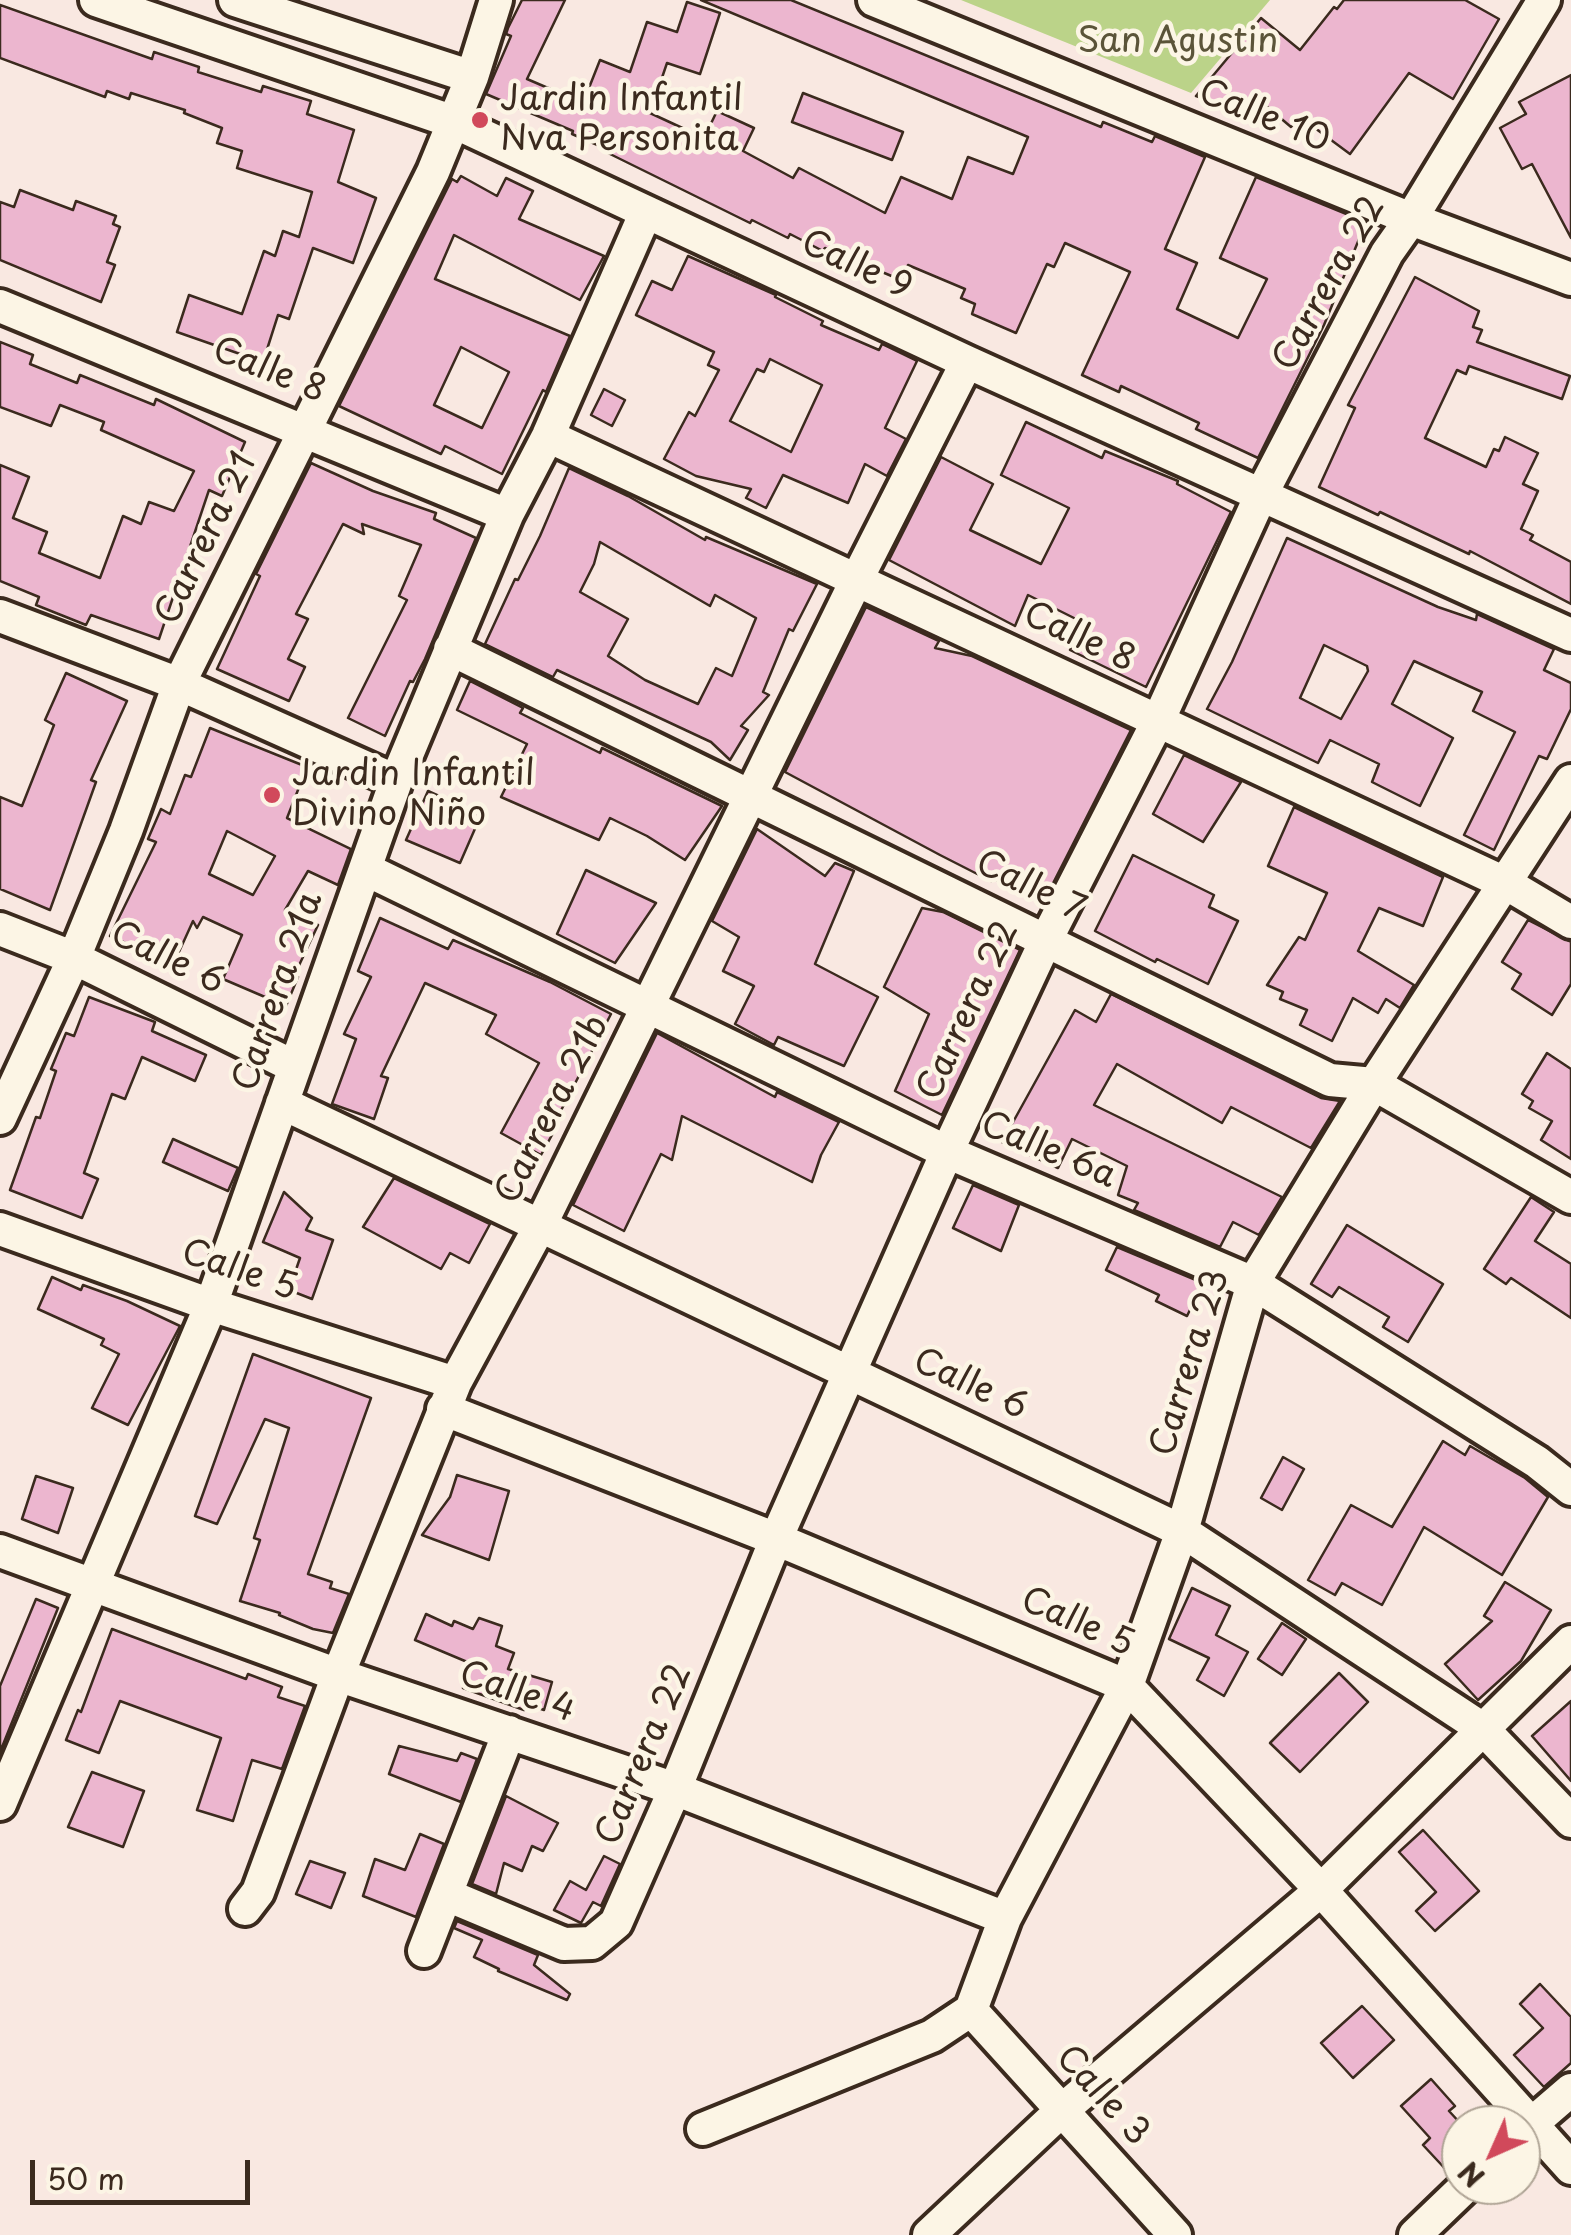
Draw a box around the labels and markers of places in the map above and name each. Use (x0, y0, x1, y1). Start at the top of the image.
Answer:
place label: Jardin Infantil Nva Personita (500, 79, 743, 161)
marker: Jardin Infantil Nva Personita (469, 109, 491, 131)
place label: Jardin Infantil Divino Niño (292, 754, 535, 836)
marker: Jardin Infantil Divino Niño (261, 784, 283, 806)

